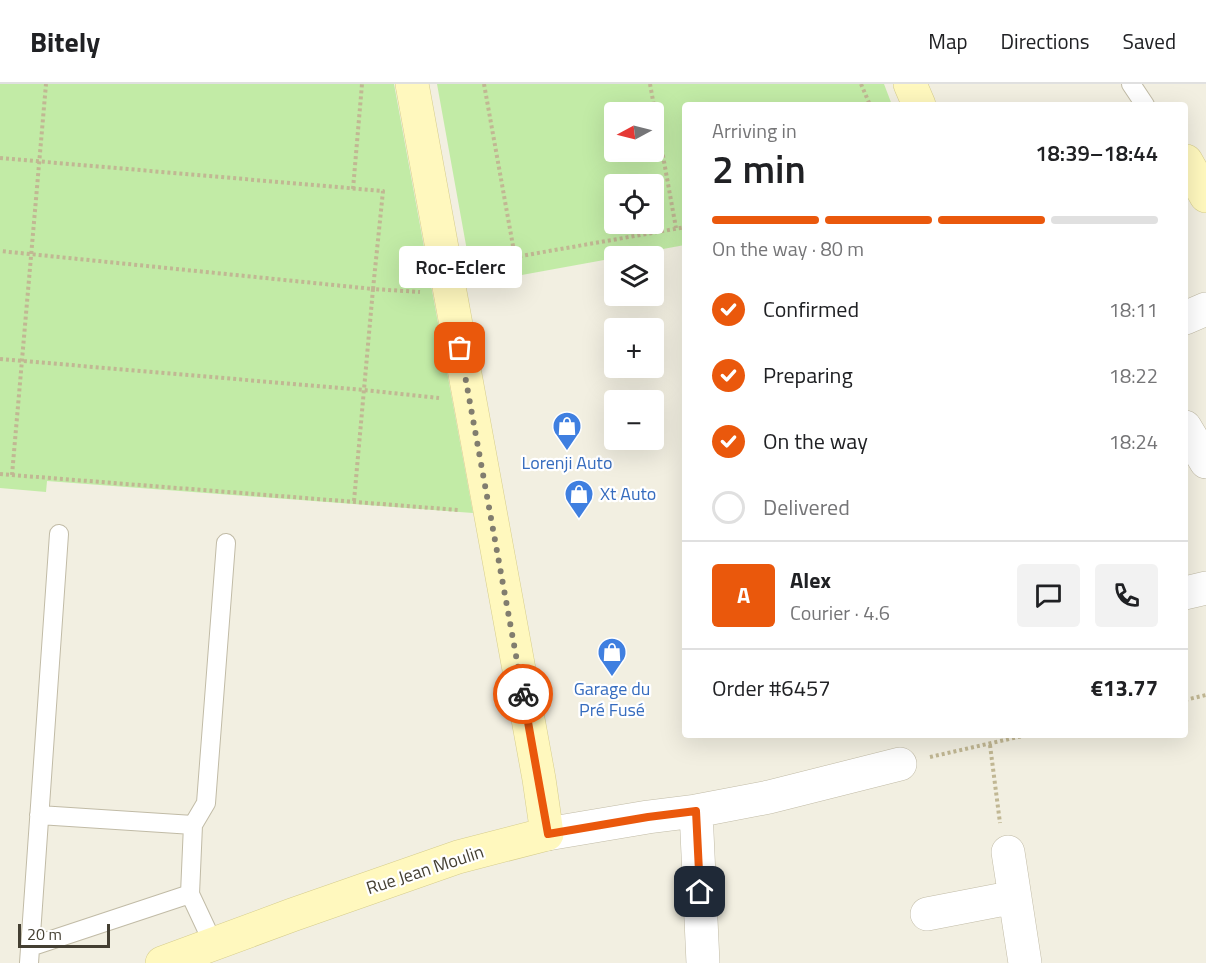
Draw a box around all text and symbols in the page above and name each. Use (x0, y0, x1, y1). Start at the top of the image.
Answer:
text: Bitely (30, 20, 100, 63)
text: Map (928, 25, 968, 57)
text: Directions (1001, 25, 1090, 57)
text: Saved (1123, 25, 1176, 57)
north arrow (604, 102, 664, 162)
map controls (604, 102, 664, 450)
text: Arriving in (712, 115, 797, 146)
text: 18:39–18:44 (1035, 136, 1158, 170)
text: 2 min (712, 139, 806, 198)
button: locate (604, 174, 664, 234)
text: On the way · 80 m (712, 233, 864, 264)
callout: Roc-Eclerc (398, 246, 522, 288)
button: layers (604, 246, 664, 306)
text: Roc-Eclerc (415, 251, 506, 282)
text: Confirmed (763, 292, 859, 326)
icon: check (712, 293, 745, 326)
text: 18:11 (1109, 294, 1158, 325)
button: + (604, 318, 664, 378)
pin (434, 322, 485, 373)
icon: bag (443, 331, 476, 364)
text: Preparing (763, 358, 853, 392)
icon: check (712, 359, 745, 392)
text: 18:22 (1109, 360, 1158, 391)
button: − (604, 390, 664, 450)
shop icon: Lorenji Auto (551, 410, 583, 452)
text: On the way (763, 424, 868, 458)
icon: check (712, 425, 745, 458)
text: 18:24 (1109, 426, 1158, 457)
place label: Lorenji Auto (522, 449, 612, 476)
shop icon: Xt Auto (563, 478, 595, 520)
place label: Xt Auto (600, 480, 656, 507)
text: Delivered (763, 490, 850, 524)
text: Alex (790, 563, 831, 597)
button: chat (1017, 564, 1080, 627)
button: phone (1095, 564, 1158, 627)
text: A (737, 578, 750, 612)
text: Courier · 4.6 (790, 597, 890, 628)
shop icon: Garage du Pré Fusé (596, 636, 628, 678)
courier (493, 664, 553, 724)
text: Order #6457 (712, 671, 831, 705)
text: €13.77 (1091, 671, 1158, 705)
place label: Garage du Pré Fusé (574, 675, 650, 723)
icon: bike (507, 678, 540, 711)
street label: Rue Jean Moulin (362, 838, 487, 901)
pin (674, 866, 725, 917)
icon: home (683, 875, 716, 908)
scale bar (18, 921, 110, 948)
text: 20 m (27, 922, 62, 946)

